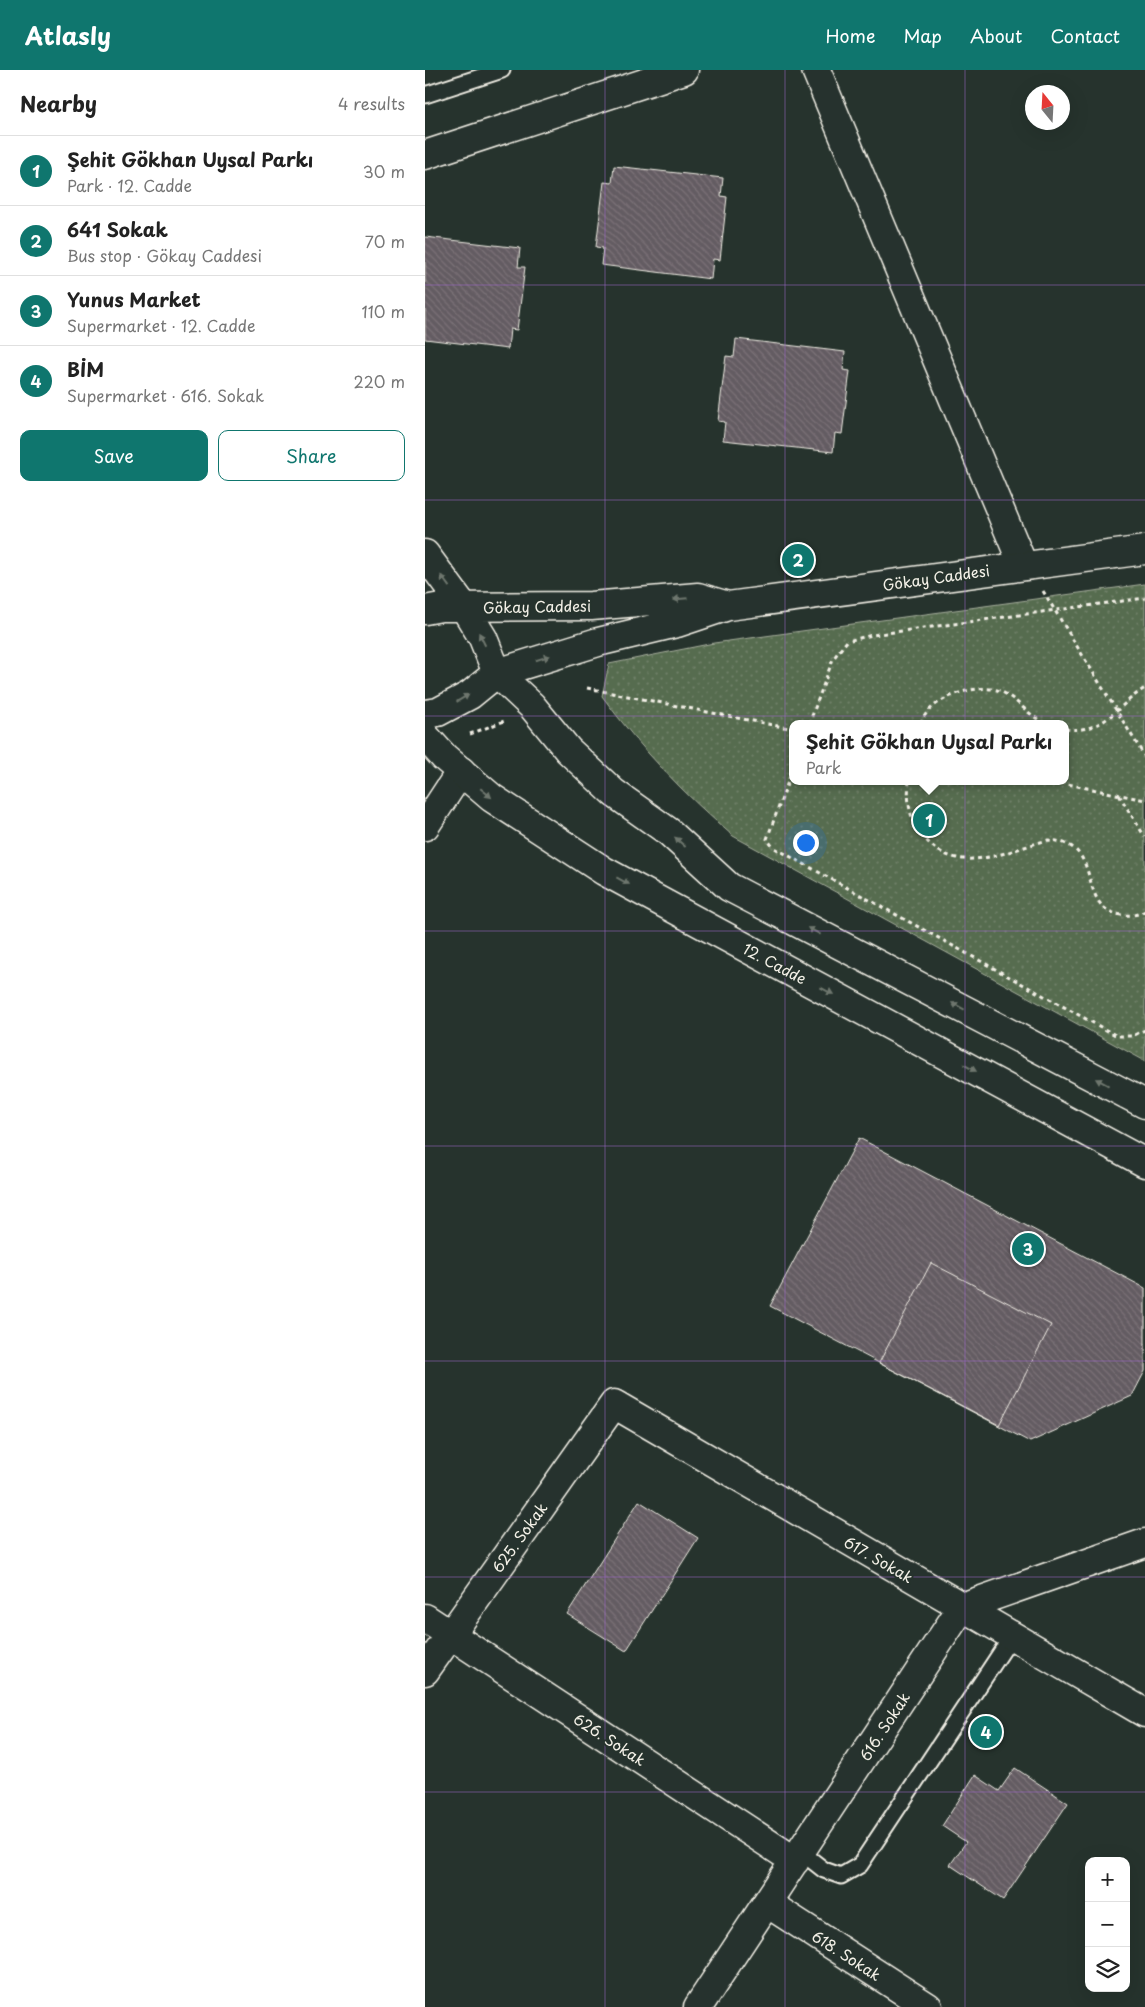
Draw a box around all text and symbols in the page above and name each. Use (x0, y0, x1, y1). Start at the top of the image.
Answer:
text: Atlasly (25, 17, 111, 53)
text: Home (825, 22, 875, 49)
text: Map (903, 22, 942, 49)
text: About (970, 22, 1022, 49)
text: Contact (1050, 22, 1120, 49)
north arrow (1025, 85, 1070, 130)
text: Nearby (20, 87, 97, 119)
text: 4 results (338, 91, 405, 115)
text: Şehit Gökhan Uysal Parkı (67, 145, 313, 173)
text: 1 (32, 159, 40, 183)
text: 30 m (363, 159, 405, 183)
text: Park · 12. Cadde (67, 173, 192, 197)
text: 641 Sokak (67, 215, 168, 243)
text: 2 (30, 229, 42, 253)
text: 70 m (365, 229, 405, 253)
text: Bus stop · Gökay Caddesi (67, 243, 262, 267)
text: Yunus Market (67, 285, 201, 313)
text: 3 (31, 299, 41, 323)
text: 110 m (362, 299, 405, 323)
text: Supermarket · 12. Cadde (67, 313, 255, 337)
text: BİM (67, 355, 104, 383)
text: 4 (31, 369, 41, 393)
text: 220 m (354, 369, 405, 393)
text: Supermarket · 616. Sokak (67, 383, 264, 407)
button: Save (20, 430, 208, 481)
button: Share (218, 430, 405, 481)
pin: 2 (782, 541, 814, 579)
street label: Gökay Caddesi (881, 558, 991, 596)
one-way arrow (440, 574, 450, 587)
street label: Gökay Caddesi (483, 594, 591, 618)
one-way arrow (672, 595, 688, 603)
one-way arrow (478, 632, 486, 646)
one-way arrow (536, 654, 551, 662)
one-way arrow (457, 694, 470, 703)
popup (789, 720, 1069, 785)
text: Şehit Gökhan Uysal Parkı (806, 727, 1052, 755)
text: Park (806, 755, 842, 779)
one-way arrow (479, 787, 492, 798)
pin: 1 (913, 801, 945, 839)
your location (793, 830, 819, 856)
one-way arrow (674, 836, 686, 848)
one-way arrow (615, 877, 630, 885)
one-way arrow (806, 927, 821, 935)
street label: 12. Cadde (739, 937, 811, 989)
one-way arrow (820, 987, 834, 995)
one-way arrow (951, 1002, 964, 1011)
one-way arrow (963, 1064, 977, 1073)
one-way arrow (1095, 1078, 1109, 1086)
pin: 3 (1012, 1230, 1044, 1268)
street label: 625. Sokak (486, 1497, 553, 1577)
street label: 617. Sokak (840, 1530, 918, 1588)
street label: 616. Sokak (853, 1687, 915, 1765)
street label: 626. Sokak (569, 1707, 651, 1771)
pin: 4 (970, 1713, 1002, 1751)
map controls (1085, 1857, 1130, 1992)
button: + (1085, 1857, 1130, 1902)
button: − (1085, 1902, 1130, 1947)
street label: 618. Sokak (808, 1924, 886, 1986)
button: layers (1085, 1947, 1130, 1992)

